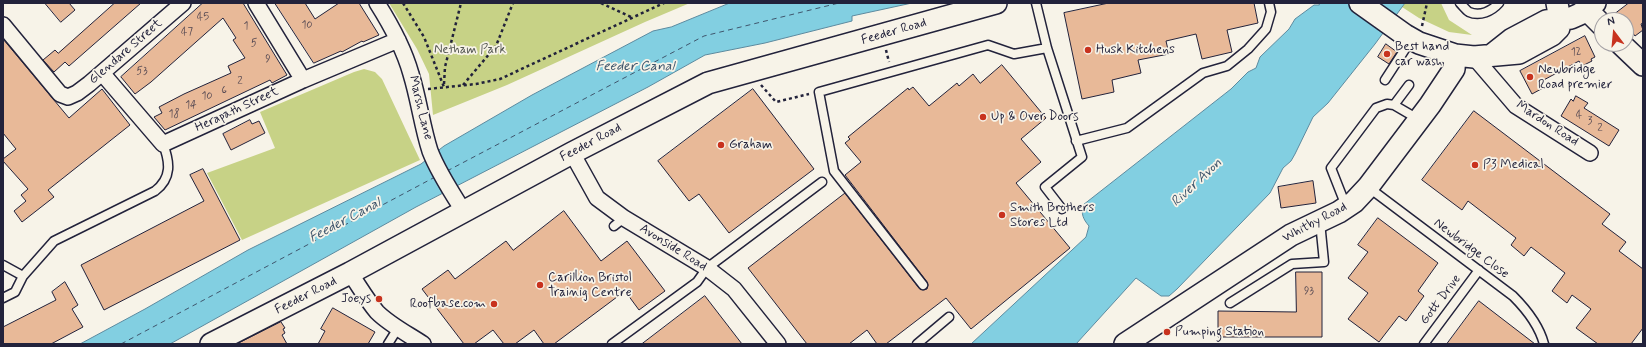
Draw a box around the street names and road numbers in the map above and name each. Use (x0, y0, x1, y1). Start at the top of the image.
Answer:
street label: Feeder Road (860, 15, 928, 49)
street label: Glendare Street (86, 16, 166, 88)
street label: Marsh Lane (404, 74, 436, 142)
street label: Herapath Street (193, 84, 281, 136)
street label: Mardon Road (1513, 98, 1581, 150)
street label: Feeder Road (558, 120, 624, 166)
street label: Whitby Road (1280, 200, 1350, 246)
street label: Newbridge Close (1430, 216, 1512, 282)
street label: Avonside Road (636, 221, 710, 275)
street label: Gott Drive (1417, 272, 1465, 328)
street label: Feeder Road (272, 274, 340, 318)

